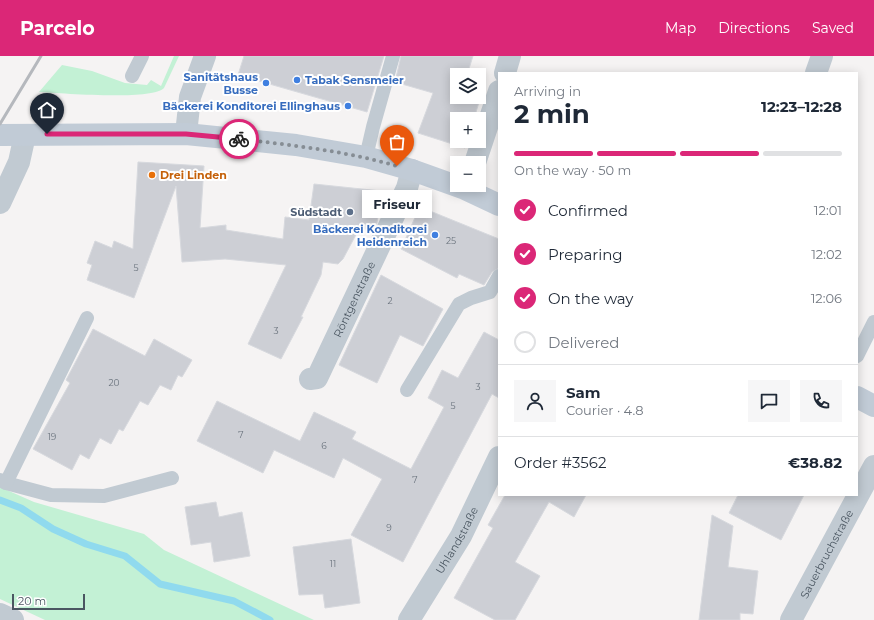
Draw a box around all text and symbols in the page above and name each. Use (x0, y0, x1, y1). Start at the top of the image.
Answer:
text: Parcelo (20, 17, 95, 40)
text: Map (665, 19, 696, 37)
text: Directions (718, 19, 790, 37)
text: Saved (812, 19, 854, 37)
map controls (450, 68, 486, 192)
button: layers (450, 68, 486, 104)
place label: Sanitätshaus Busse (183, 70, 258, 97)
place label: Tabak Sensmeier (305, 73, 404, 87)
marker: Tabak Sensmeier (292, 75, 302, 85)
marker: Sanitätshaus Busse (261, 78, 271, 88)
text: Arriving in (514, 83, 581, 99)
pin (30, 93, 64, 134)
text: 12:23–12:28 (761, 97, 842, 116)
text: 2 min (514, 98, 590, 130)
icon: home (36, 99, 58, 121)
place label: Bäckerei Konditorei Ellinghaus (162, 99, 340, 113)
marker: Bäckerei Konditorei Ellinghaus (343, 101, 353, 111)
button: + (450, 112, 486, 148)
courier (219, 119, 259, 159)
pin (380, 125, 414, 166)
icon: bike (228, 128, 250, 150)
icon: bag (386, 131, 408, 153)
button: − (450, 156, 486, 192)
text: On the way · 50 m (514, 162, 631, 178)
place label: Drei Linden (160, 168, 227, 182)
marker: Drei Linden (147, 170, 157, 180)
callout: Friseur (362, 190, 432, 218)
text: Friseur (373, 196, 421, 212)
icon: check (514, 199, 536, 221)
text: Confirmed (548, 201, 628, 220)
text: 12:01 (814, 202, 842, 218)
place label: Südstadt (290, 205, 342, 219)
marker: Südstadt (345, 207, 355, 217)
place label: Bäckerei Konditorei Heidenreich (313, 222, 427, 249)
marker: Bäckerei Konditorei Heidenreich (430, 230, 440, 240)
house number: 25 (446, 235, 456, 246)
icon: check (514, 243, 536, 265)
text: Preparing (548, 245, 623, 264)
text: 12:02 (811, 246, 842, 262)
street label: Röntgenstraße (330, 259, 378, 340)
house number: 5 (133, 262, 139, 273)
icon: check (514, 287, 536, 309)
text: On the way (548, 289, 633, 308)
text: 12:06 (811, 290, 842, 306)
house number: 2 (387, 295, 393, 306)
house number: 3 (273, 325, 279, 336)
text: Delivered (548, 333, 620, 352)
house number: 20 (108, 377, 120, 388)
button: person (514, 380, 556, 422)
button: chat (748, 380, 790, 422)
button: phone (800, 380, 842, 422)
house number: 3 (475, 381, 481, 392)
text: Sam (566, 383, 601, 402)
house number: 5 (450, 400, 456, 411)
text: Courier · 4.8 (566, 402, 644, 418)
house number: 7 (238, 429, 244, 440)
house number: 19 (48, 431, 57, 442)
house number: 6 (321, 440, 327, 451)
text: Order #3562 (514, 453, 606, 472)
text: €38.82 (788, 453, 842, 472)
house number: 7 (412, 474, 418, 485)
street label: Uhlandstraße (432, 504, 481, 576)
street label: Sauerbruchstraße (797, 507, 856, 601)
house number: 9 (386, 522, 392, 533)
house number: 11 (330, 558, 336, 569)
scale bar (12, 592, 85, 611)
text: 20 m (18, 594, 46, 608)

